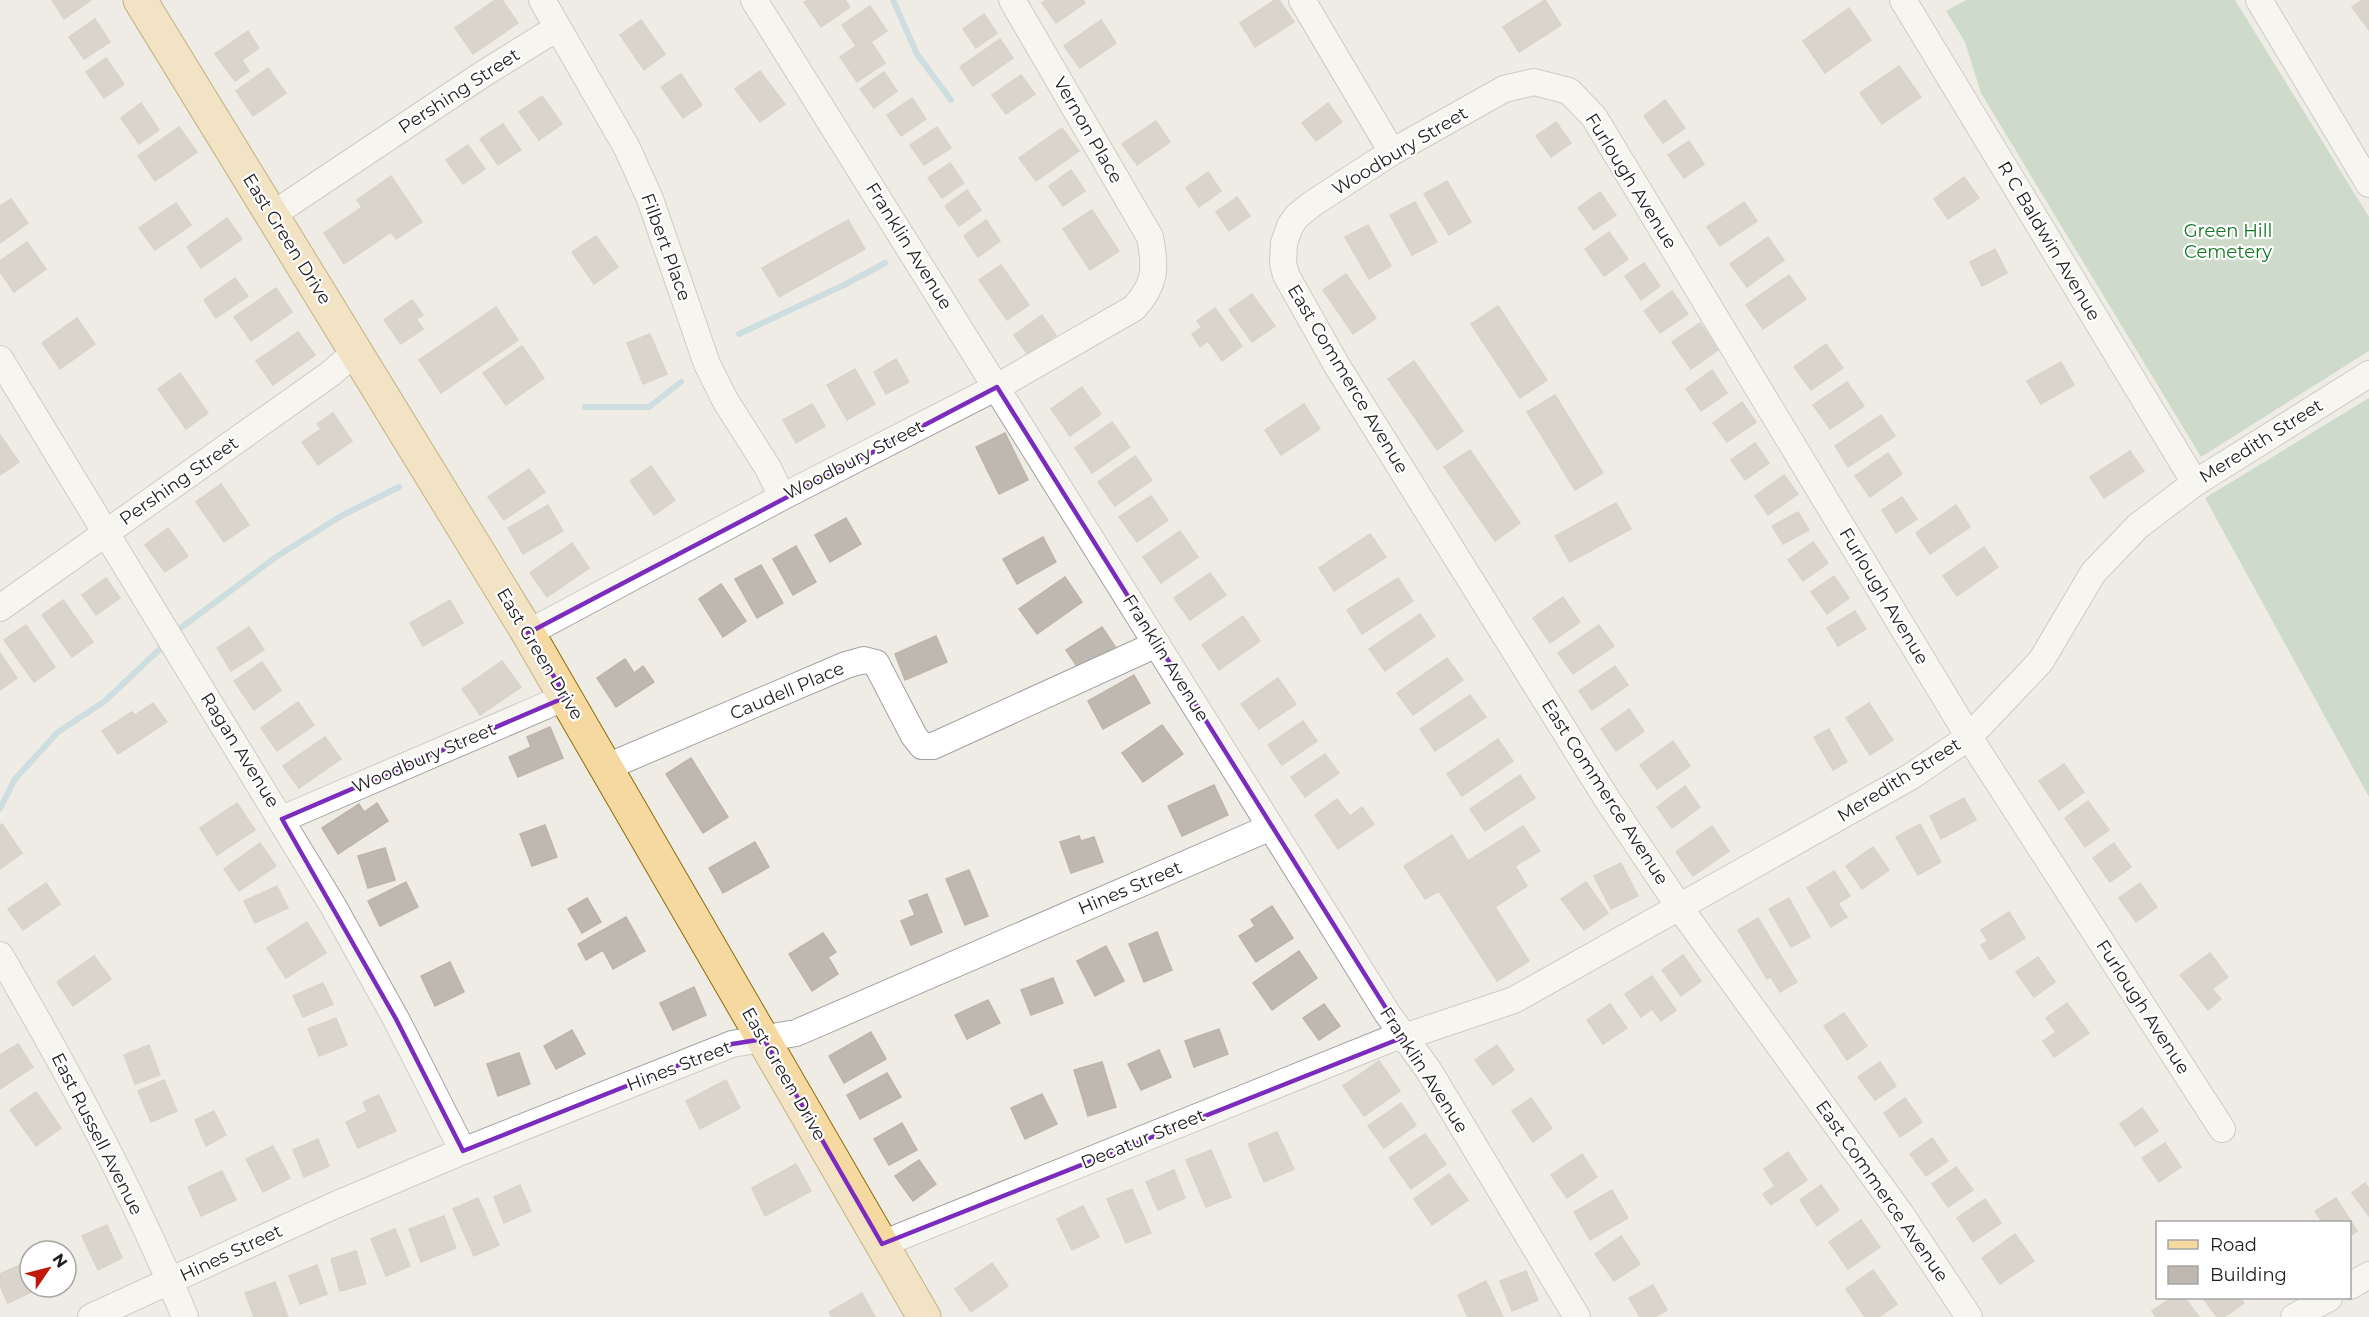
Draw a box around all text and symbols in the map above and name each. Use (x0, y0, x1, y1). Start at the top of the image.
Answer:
street label: Pershing Street (394, 44, 524, 138)
street label: Vernon Place (1049, 73, 1127, 187)
street label: Woodbury Street (1328, 102, 1472, 200)
street label: Furlough Avenue (1580, 109, 1682, 253)
street label: R C Baldwin Avenue (1993, 157, 2105, 325)
street label: East Green Drive (238, 170, 336, 309)
street label: Franklin Avenue (861, 178, 957, 314)
street label: Filbert Place (636, 190, 696, 304)
park label: Green Hill Cemetery (2184, 220, 2272, 263)
street label: East Commerce Avenue (1283, 281, 1413, 478)
street label: Meredith Street (2195, 394, 2327, 488)
street label: Woodbury Street (780, 415, 928, 505)
street label: Pershing Street (115, 432, 243, 530)
street label: Furlough Avenue (1834, 524, 1934, 668)
street label: East Green Drive (492, 584, 588, 724)
street label: Franklin Avenue (1118, 590, 1214, 726)
street label: Caudell Place (727, 657, 848, 725)
street label: Ragan Avenue (196, 688, 284, 812)
street label: East Commerce Avenue (1537, 695, 1673, 889)
street label: Woodbury Street (349, 718, 499, 798)
street label: Meredith Street (1833, 733, 1965, 827)
street label: Hines Street (1075, 856, 1185, 920)
street label: Furlough Avenue (2091, 936, 2195, 1078)
street label: Franklin Avenue (1375, 1003, 1473, 1137)
street label: East Green Drive (737, 1004, 831, 1145)
street label: Hines Street (624, 1036, 734, 1096)
street label: East Russell Avenue (47, 1049, 148, 1219)
street label: East Commerce Avenue (1811, 1096, 1953, 1286)
street label: Decatur Street (1078, 1104, 1208, 1174)
street label: Hines Street (176, 1220, 286, 1286)
legend (2156, 1221, 2351, 1299)
text: Road (2210, 1234, 2257, 1256)
north arrow (18, 1239, 78, 1299)
text: N (48, 1250, 71, 1271)
text: Building (2210, 1264, 2287, 1286)

